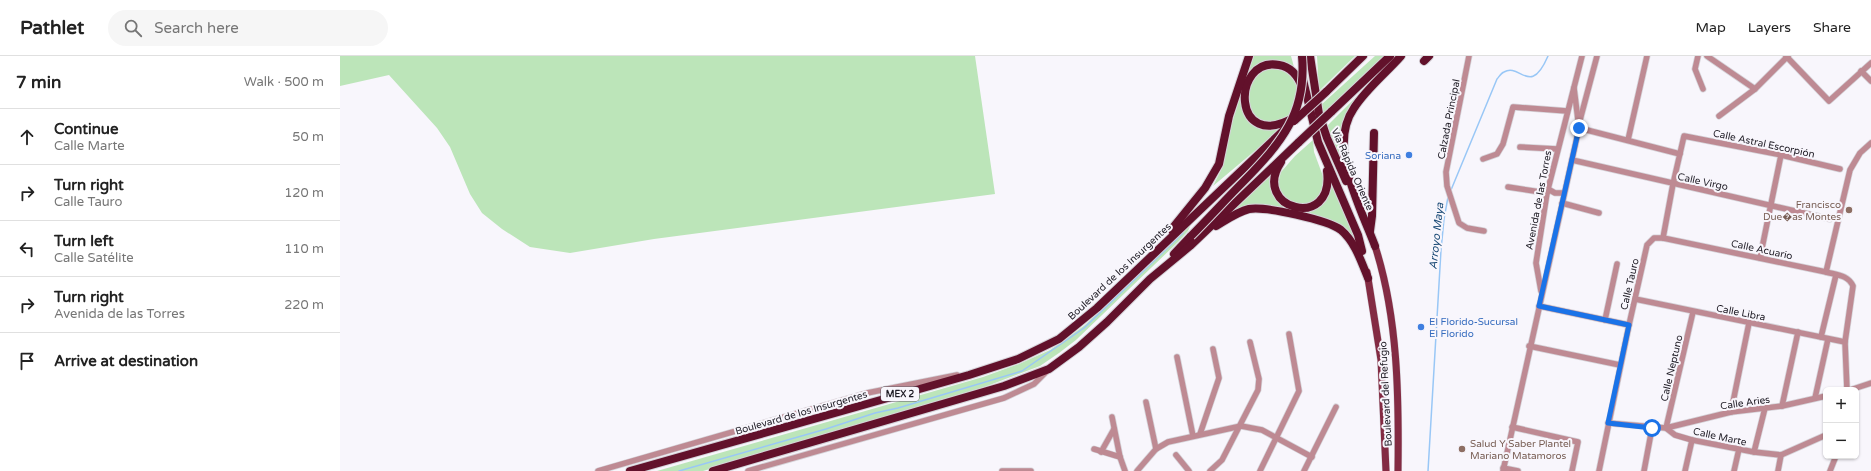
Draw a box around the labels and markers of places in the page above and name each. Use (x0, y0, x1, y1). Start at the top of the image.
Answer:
place label: Soriana (1365, 150, 1401, 162)
marker: Soriana (1404, 150, 1414, 160)
place label: Francisco Due�as Montes (1763, 199, 1841, 223)
marker: Francisco Due�as Montes (1844, 205, 1854, 215)
place label: El Florido-Sucursal El Florido (1429, 316, 1518, 340)
marker: El Florido-Sucursal El Florido (1416, 322, 1426, 332)
place label: Salud Y Saber Plantel Mariano Matamoros (1470, 438, 1571, 462)
marker: Salud Y Saber Plantel Mariano Matamoros (1457, 444, 1467, 454)

